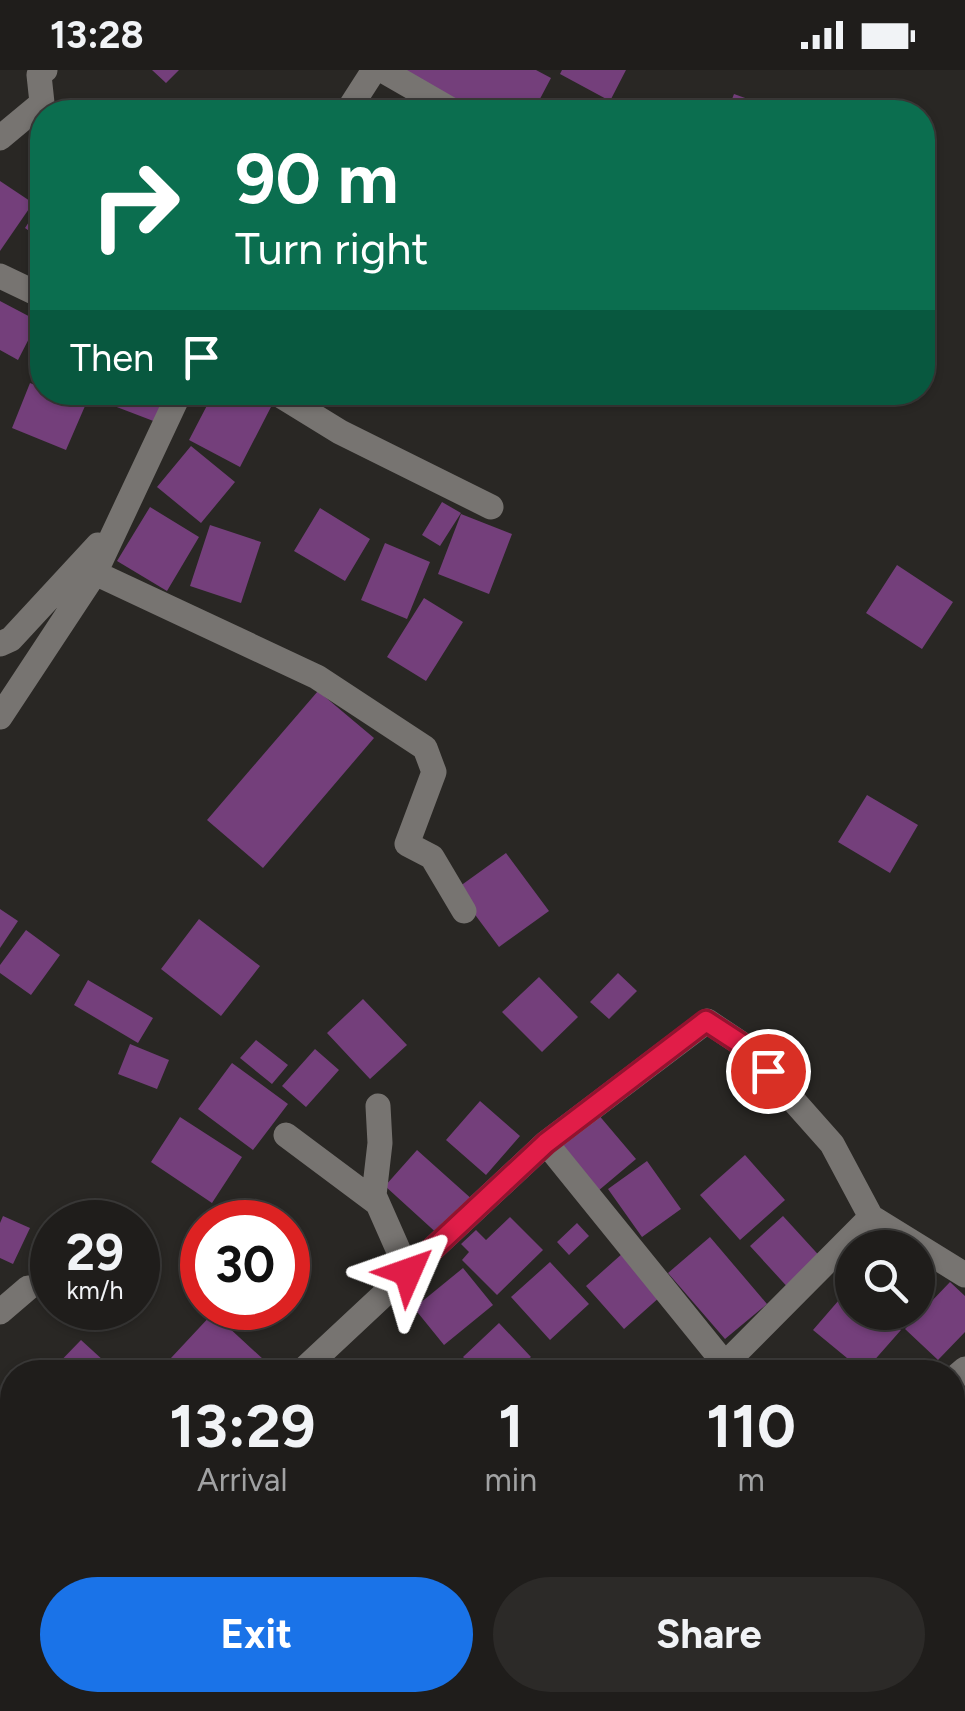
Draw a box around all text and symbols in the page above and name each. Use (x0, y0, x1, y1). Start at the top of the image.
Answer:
text: 13:28 (50, 12, 144, 58)
text: 90 m (235, 136, 399, 221)
icon: right (70, 140, 200, 270)
text: Turn right (235, 221, 428, 275)
icon: arrive (174, 330, 229, 385)
text: Then (70, 335, 154, 381)
pin (726, 1029, 811, 1114)
icon: arrive (741, 1044, 796, 1099)
speed limit sign: 30 (180, 1200, 310, 1330)
position arrow (356, 1220, 460, 1324)
text: 29 (66, 1222, 124, 1283)
map controls (835, 1230, 935, 1330)
button: search (835, 1230, 935, 1330)
text: km/h (66, 1275, 124, 1305)
text: 13:29 (169, 1390, 315, 1462)
text: 1 (498, 1390, 524, 1462)
text: 110 (706, 1390, 796, 1462)
text: Arrival (197, 1461, 287, 1499)
text: min (485, 1461, 537, 1499)
text: m (737, 1461, 765, 1499)
button: Exit (40, 1577, 473, 1692)
button: Share (493, 1577, 925, 1692)

